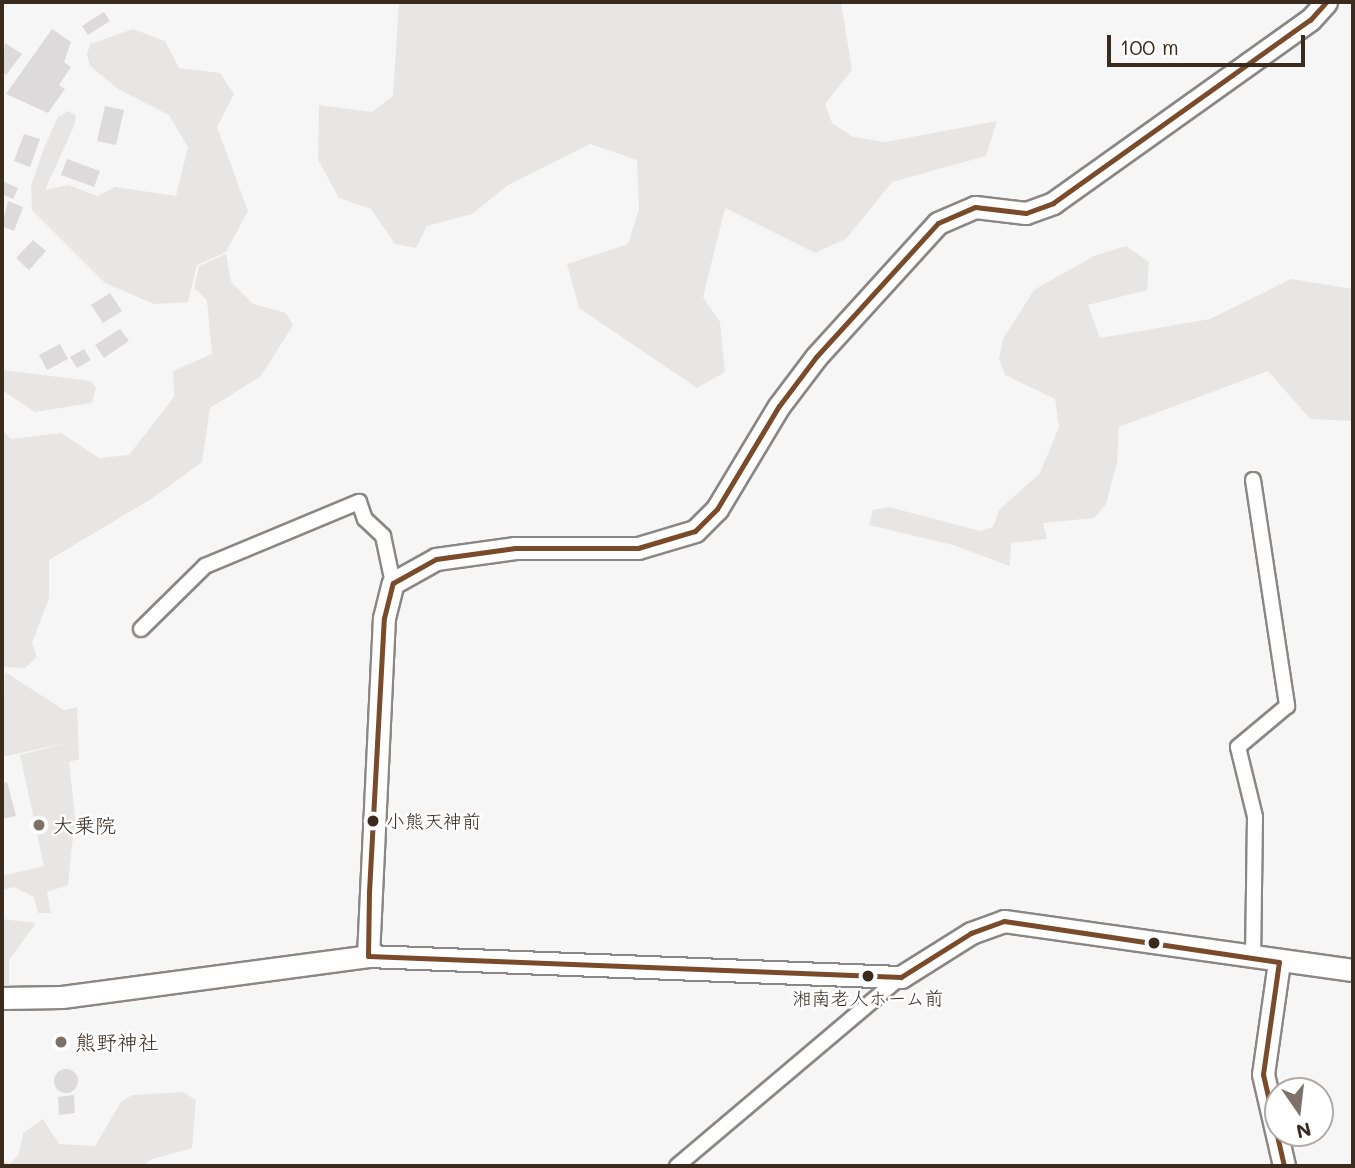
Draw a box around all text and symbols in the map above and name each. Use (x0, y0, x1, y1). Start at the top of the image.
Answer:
scale bar (1110, 21, 1308, 65)
text: 100 m (1120, 33, 1179, 60)
place label: 小熊天神前 (386, 810, 481, 832)
place label: 大乗院 (53, 812, 116, 838)
marker: 小熊天神前 (366, 814, 380, 828)
marker: 大乗院 (31, 817, 47, 833)
unlabelled marker (1147, 936, 1161, 950)
marker: 湘南老人ホーム前 (861, 969, 875, 983)
place label: 湘南老人ホーム前 (792, 987, 944, 1009)
place label: 熊野神社 (75, 1029, 159, 1055)
marker: 熊野神社 (53, 1034, 69, 1050)
north arrow (1264, 1077, 1334, 1147)
text: N (1294, 1117, 1314, 1145)

